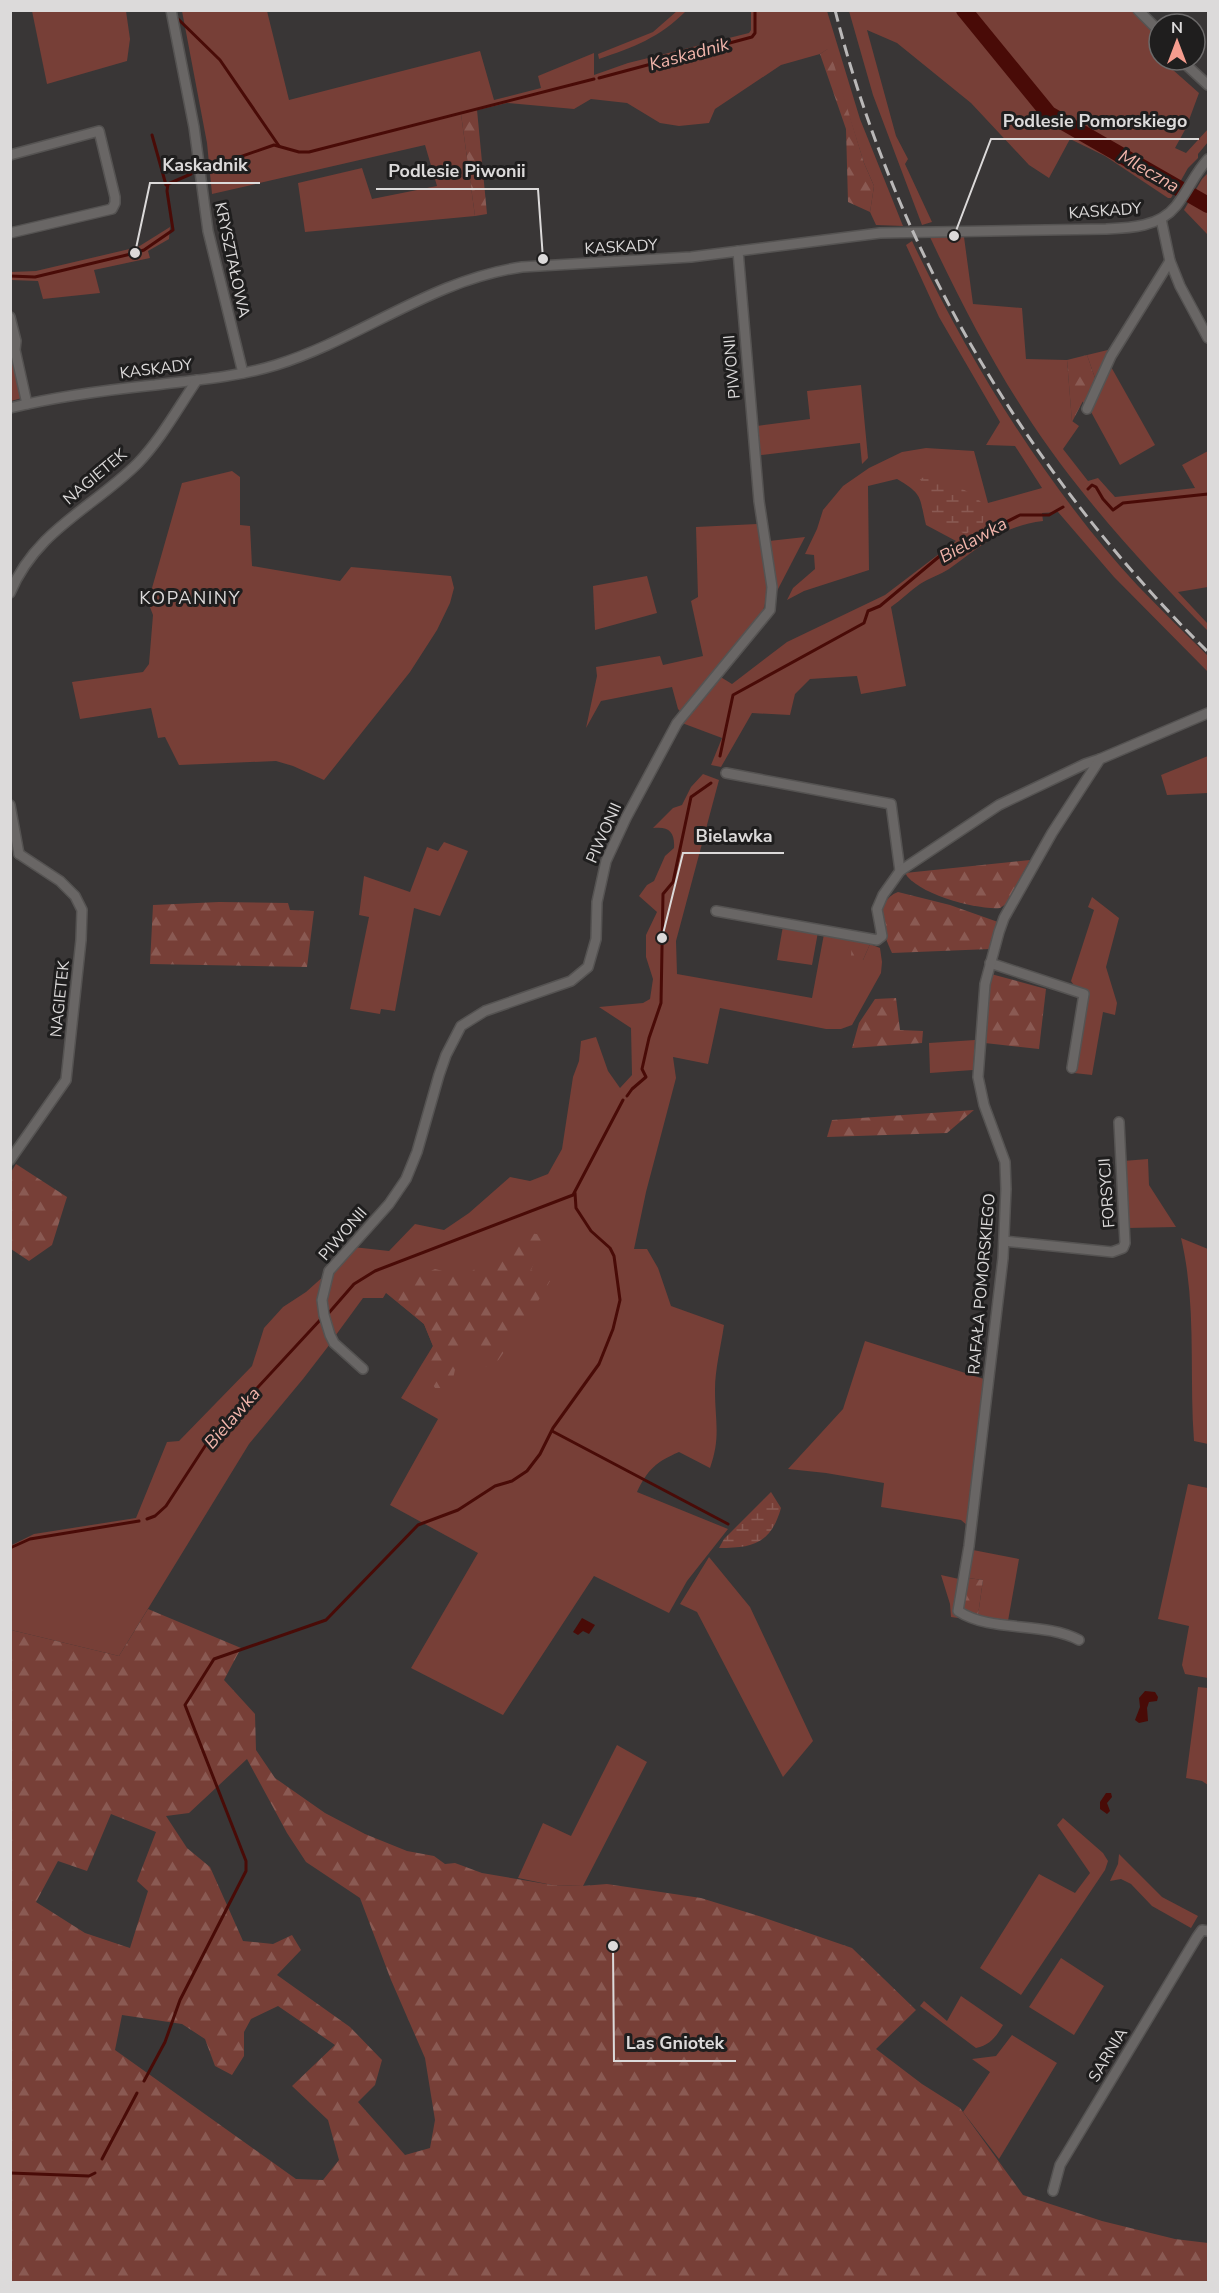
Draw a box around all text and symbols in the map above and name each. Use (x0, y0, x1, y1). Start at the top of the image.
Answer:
north arrow (1147, 12, 1207, 72)
text: N (1171, 17, 1183, 39)
water label: Kaskadnik (646, 32, 733, 76)
callout: Podlesie Pomorskiego (991, 103, 1199, 139)
text: Podlesie Pomorskiego (1003, 109, 1187, 133)
water label: Mleczna (1114, 144, 1184, 198)
callout: Kaskadnik (150, 147, 260, 183)
text: Kaskadnik (162, 153, 248, 177)
callout: Podlesie Piwonii (376, 153, 538, 189)
text: Podlesie Piwonii (388, 159, 526, 183)
street label: KASKADY (1068, 197, 1143, 225)
street label: KRYSZTAŁOWA (209, 200, 255, 320)
street label: KASKADY (584, 234, 658, 260)
street label: PIWONII (718, 334, 746, 400)
street label: KASKADY (118, 354, 194, 384)
street label: NAGIETEK (58, 443, 132, 510)
water label: Bielawka (935, 511, 1011, 569)
district label: KOPANINY (139, 586, 241, 610)
street label: PIWONII (581, 799, 627, 867)
callout: Bielawka (683, 817, 784, 853)
text: Bielawka (696, 824, 773, 848)
street label: NAGIETEK (45, 959, 75, 1038)
street label: FORSYCJI (1094, 1157, 1120, 1229)
street label: RAFAŁA POMORSKIEGO (963, 1192, 1001, 1376)
street label: PIWONII (314, 1203, 372, 1265)
water label: Bielawka (199, 1382, 265, 1454)
street label: SARNIA (1083, 2023, 1133, 2086)
callout: Las Gniotek (614, 2025, 736, 2061)
text: Las Gniotek (626, 2031, 725, 2055)

